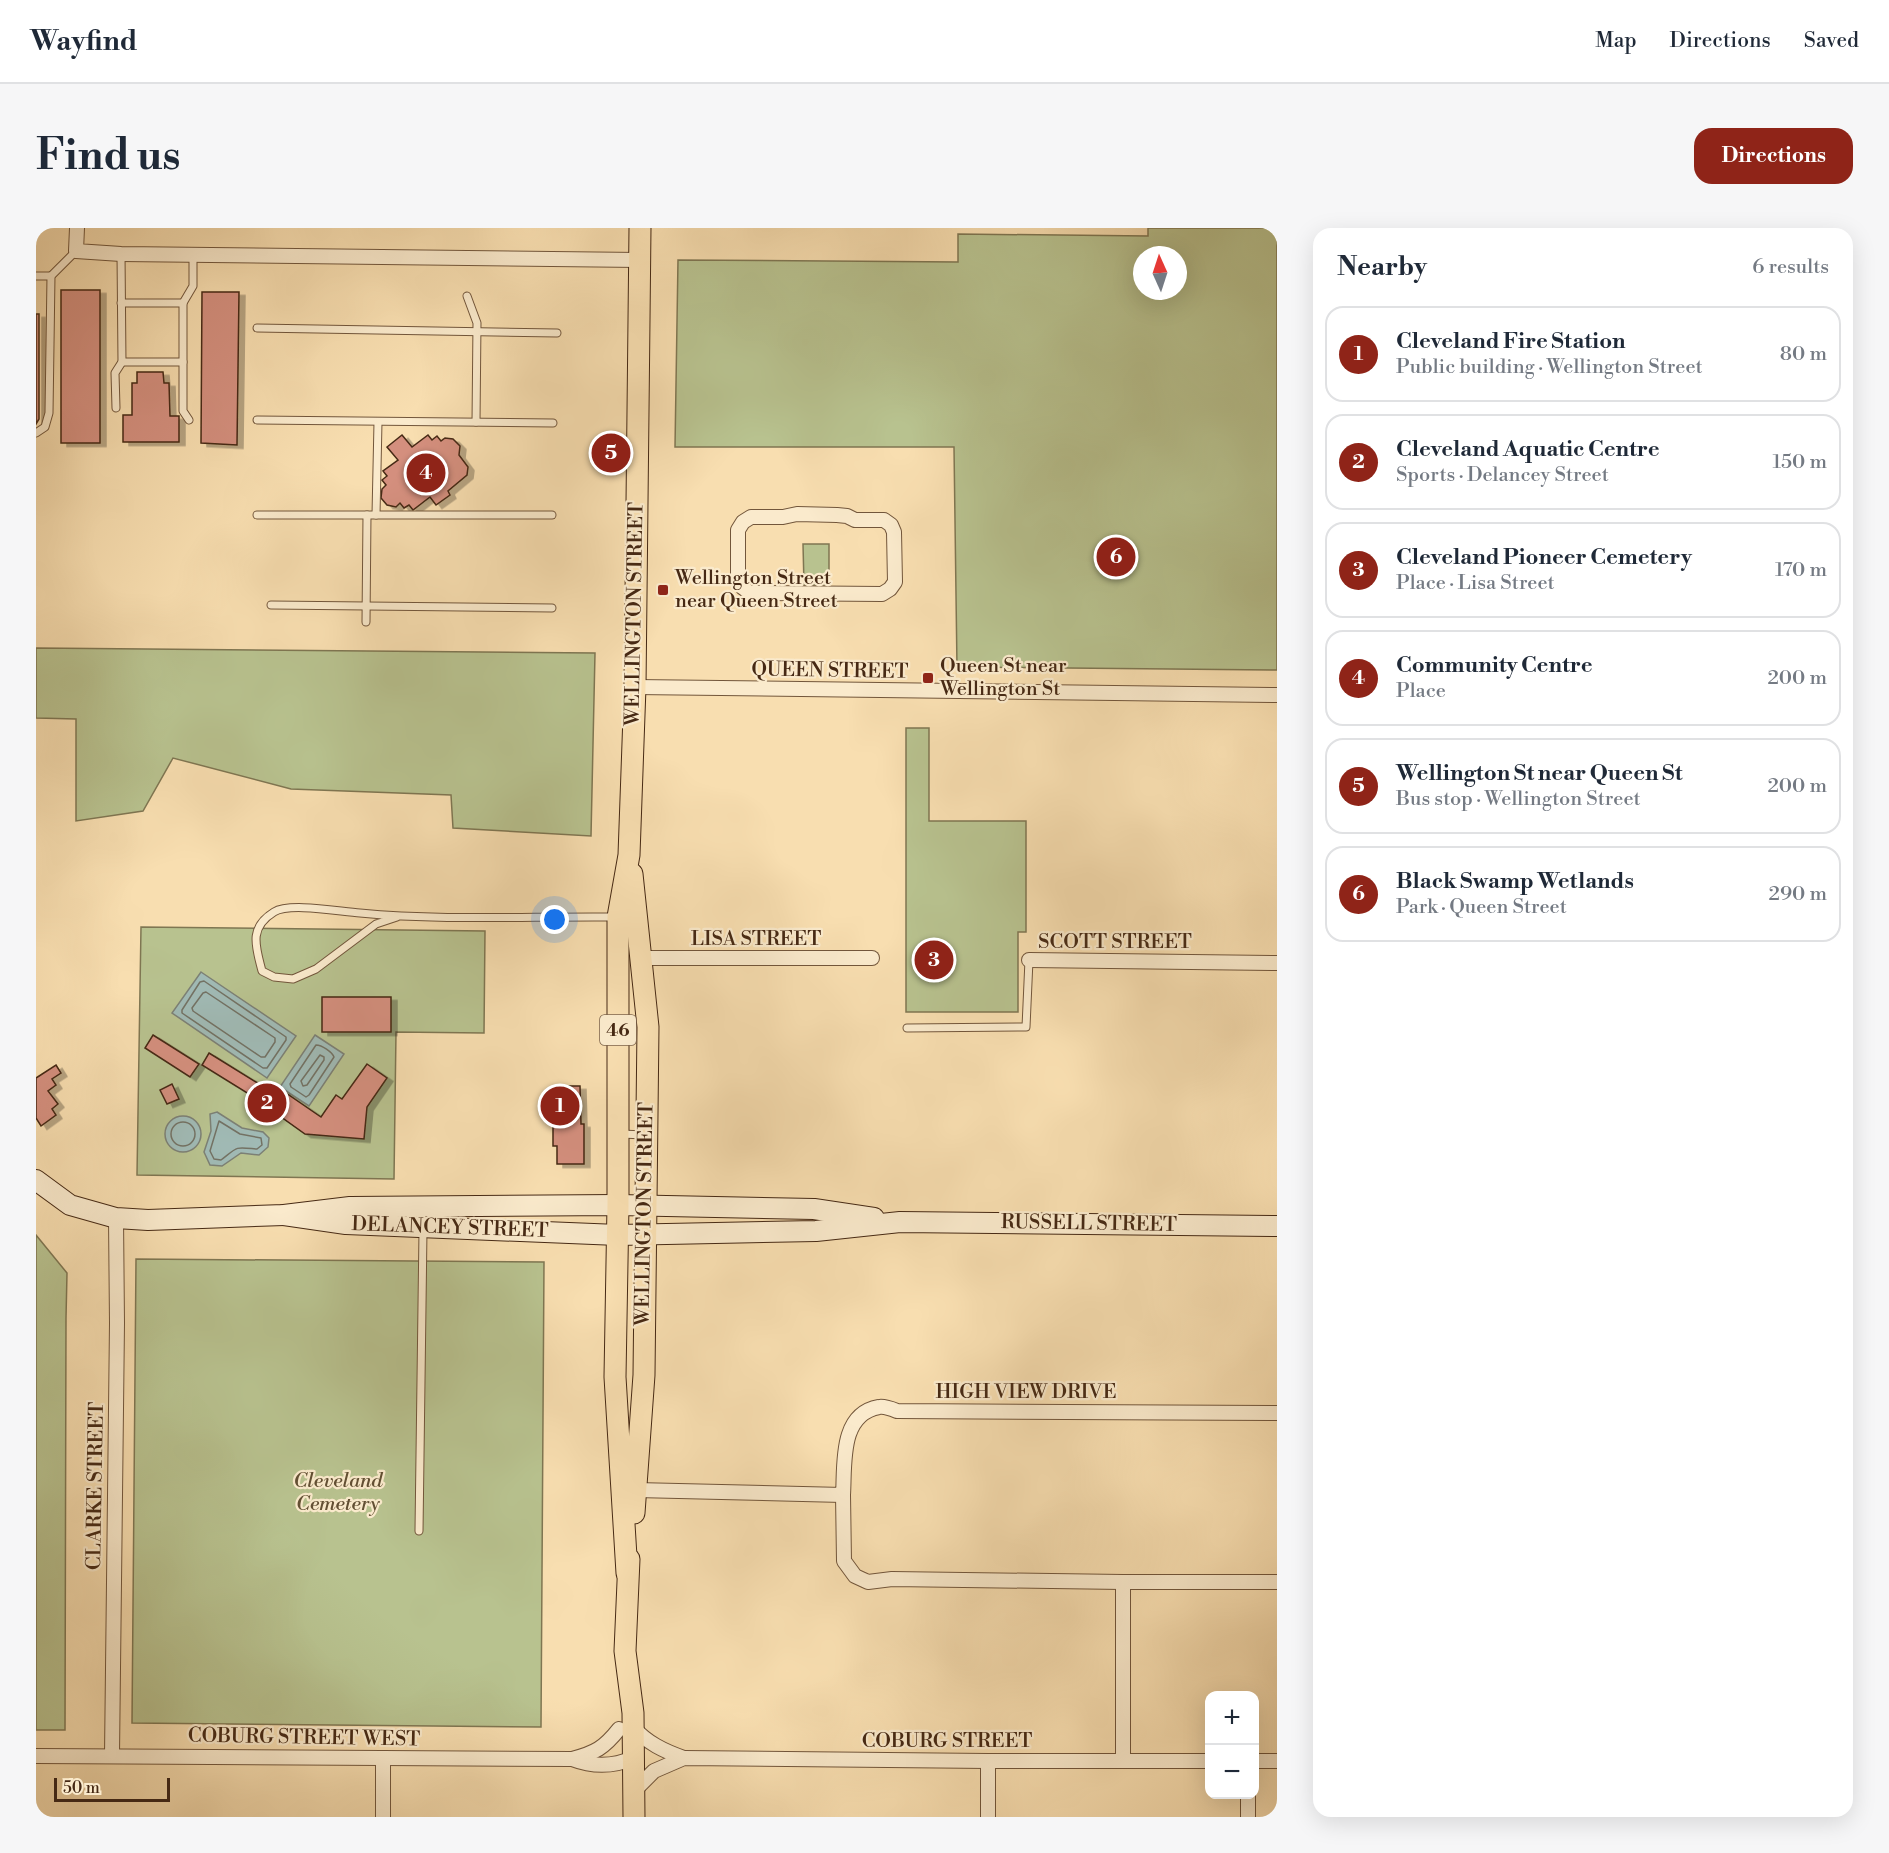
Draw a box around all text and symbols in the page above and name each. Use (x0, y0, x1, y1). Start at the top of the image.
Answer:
text: Wayfind (30, 24, 138, 59)
text: Map (1595, 28, 1637, 54)
text: Directions (1670, 28, 1771, 54)
text: Saved (1804, 28, 1859, 54)
button: Directions (1694, 128, 1853, 184)
text: Find us (36, 130, 180, 183)
north arrow (1133, 246, 1187, 300)
text: Nearby (1337, 251, 1427, 283)
text: 6 results (1752, 255, 1829, 280)
text: Cleveland Fire Station (1396, 328, 1626, 355)
text: 1 (1354, 342, 1363, 367)
text: 80 m (1780, 342, 1827, 367)
text: Public building · Wellington Street (1396, 355, 1703, 380)
pin: 5 (592, 430, 630, 476)
text: Cleveland Aquatic Centre (1396, 436, 1660, 463)
pin: 4 (406, 450, 446, 496)
text: 2 (1352, 450, 1365, 475)
text: 150 m (1772, 450, 1827, 475)
text: Sports · Delancey Street (1396, 463, 1609, 488)
street label: WELLINGTON STREET (621, 502, 649, 727)
pin: 6 (1096, 534, 1136, 580)
text: Cleveland Pioneer Cemetery (1396, 544, 1692, 571)
text: 3 (1352, 558, 1365, 583)
text: 170 m (1775, 558, 1827, 583)
place label: Wellington Street near Queen Street (674, 566, 838, 614)
text: Place · Lisa Street (1396, 571, 1555, 596)
marker: Wellington Street near Queen Street (656, 583, 670, 597)
text: Community Centre (1396, 652, 1593, 679)
place label: Queen St near Wellington St (939, 654, 1067, 702)
street label: QUEEN STREET (751, 657, 909, 685)
text: 4 (1352, 666, 1365, 691)
text: 200 m (1767, 666, 1827, 691)
marker: Queen St near Wellington St (921, 671, 935, 685)
text: Place (1396, 679, 1446, 704)
text: Wellington St near Queen St (1396, 760, 1683, 787)
text: 5 (1352, 774, 1365, 799)
text: 200 m (1767, 774, 1827, 799)
text: Bus stop · Wellington Street (1396, 787, 1641, 812)
text: Black Swamp Wetlands (1396, 868, 1634, 895)
text: 6 (1352, 882, 1365, 907)
text: 290 m (1769, 882, 1827, 907)
text: Park · Queen Street (1396, 895, 1567, 920)
your location (540, 905, 569, 934)
street label: LISA STREET (691, 927, 821, 952)
street label: SCOTT STREET (1038, 930, 1192, 955)
pin: 3 (914, 938, 954, 982)
road number: 46 (600, 1015, 636, 1045)
pin: 2 (248, 1080, 286, 1126)
pin: 1 (540, 1084, 580, 1128)
street label: WELLINGTON STREET (631, 1102, 659, 1327)
street label: RUSSELL STREET (1001, 1210, 1177, 1238)
street label: DELANCEY STREET (351, 1212, 549, 1244)
street label: HIGH VIEW DRIVE (936, 1380, 1116, 1405)
street label: CLARKE STREET (82, 1402, 110, 1570)
park label: Cleveland Cemetery (293, 1469, 383, 1517)
map controls (1205, 1691, 1259, 1799)
button: + (1205, 1691, 1259, 1745)
street label: COBURG STREET WEST (188, 1723, 420, 1753)
street label: COBURG STREET (862, 1729, 1032, 1754)
button: − (1205, 1745, 1259, 1799)
scale bar (54, 1775, 170, 1802)
text: 50 m (63, 1778, 100, 1798)

